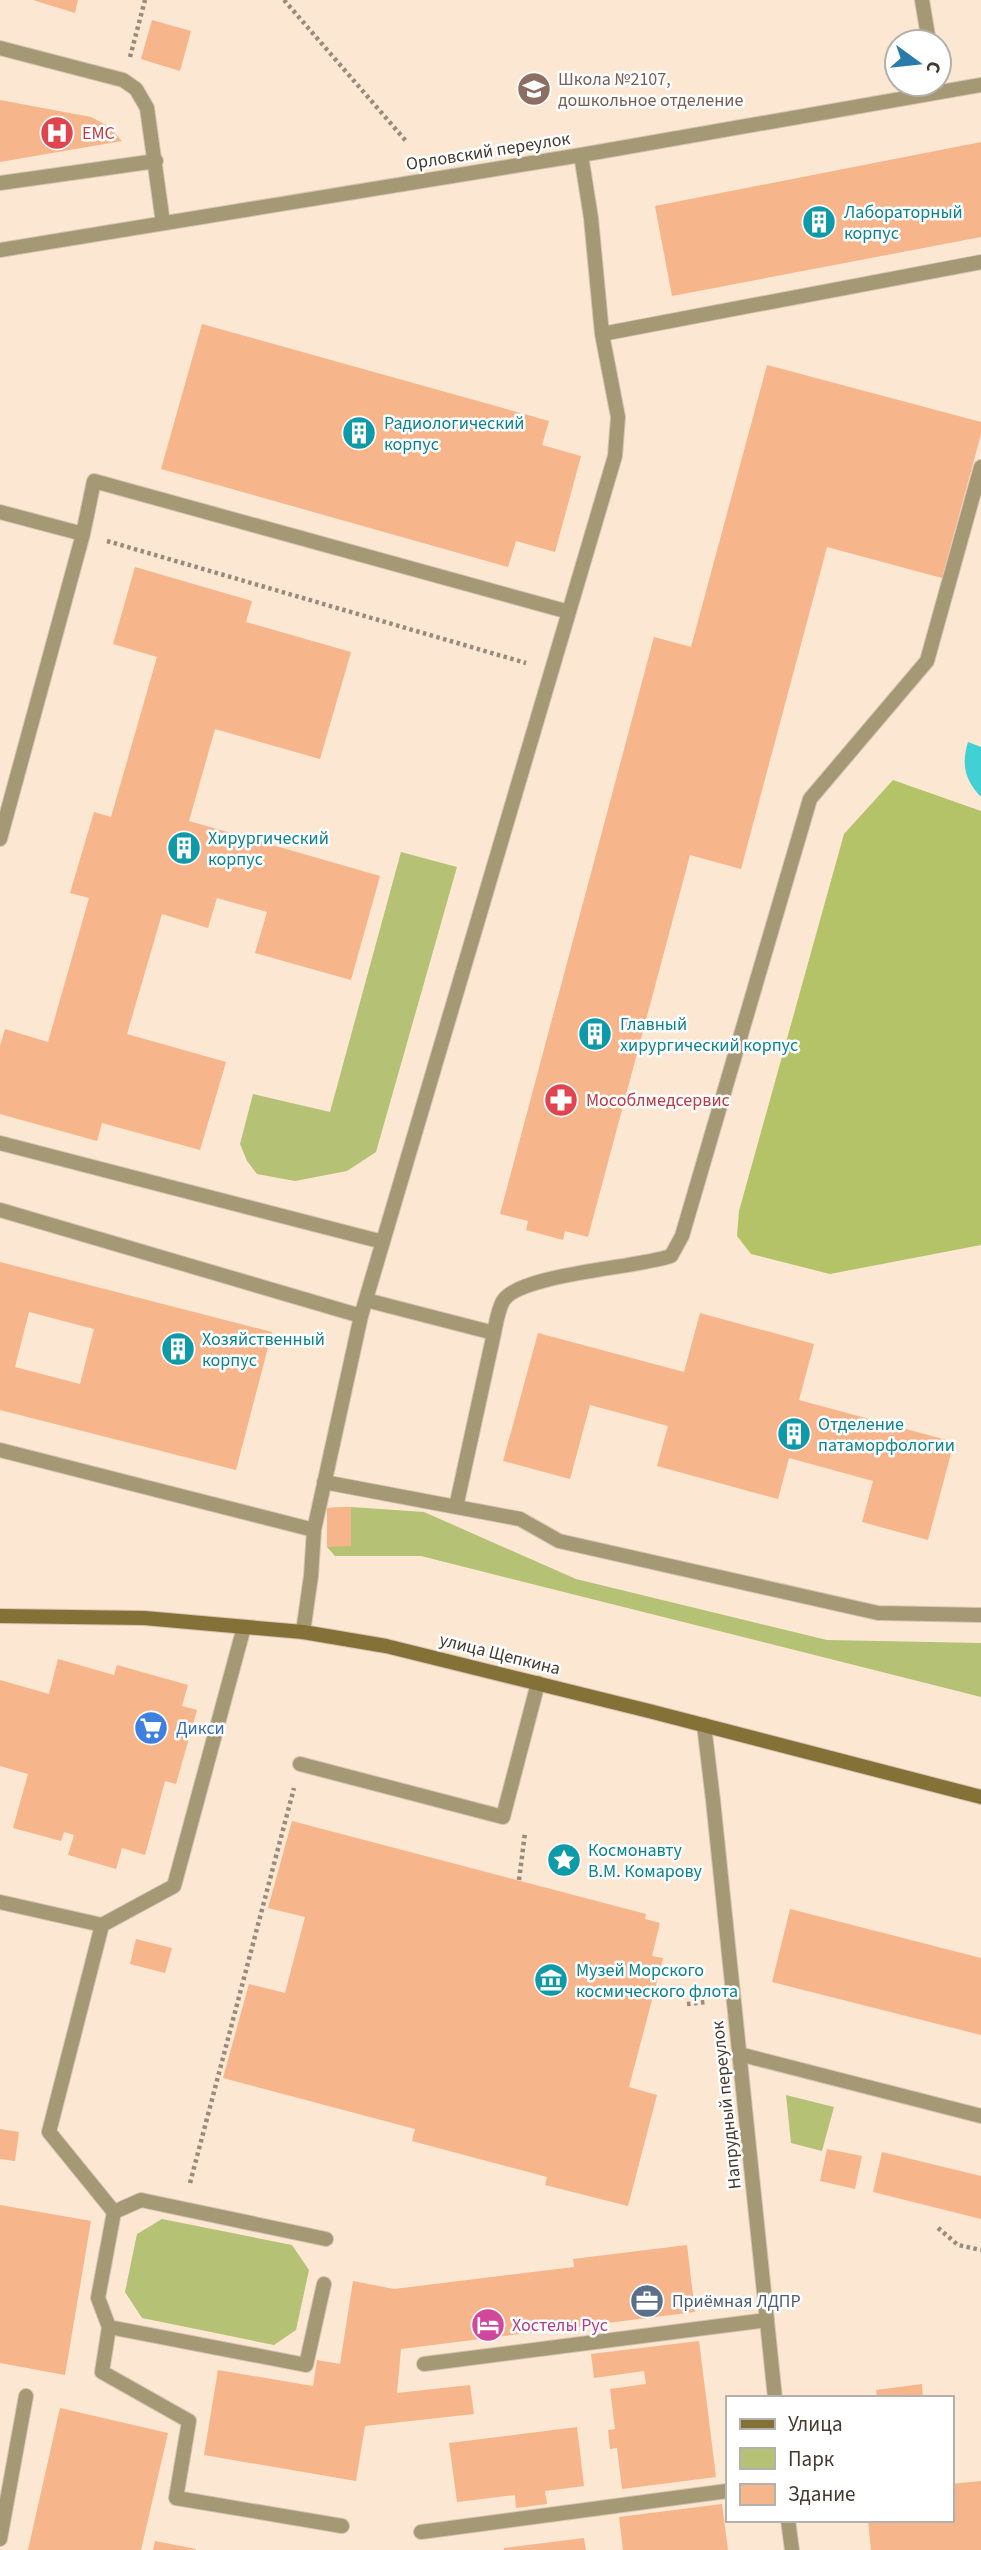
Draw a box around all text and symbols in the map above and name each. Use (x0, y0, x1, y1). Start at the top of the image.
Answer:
north arrow (883, 28, 953, 98)
text: С (919, 58, 947, 76)
place label: Школа №2107, дошкольное отделение (558, 67, 743, 113)
school or university icon: Школа №2107, дошкольное отделение (515, 70, 553, 108)
hospital icon: EMC (38, 114, 76, 152)
place label: EMC (82, 121, 115, 146)
street label: Орловский переулок (404, 126, 572, 177)
place label: Лабораторный корпус (844, 200, 963, 246)
building icon: Лабораторный корпус (800, 203, 838, 241)
place label: Радиологический корпус (384, 411, 525, 457)
building icon: Радиологический корпус (340, 414, 378, 452)
place label: Хирургический корпус (208, 826, 329, 872)
building icon: Хирургический корпус (165, 829, 203, 867)
place label: Главный хирургический корпус (620, 1012, 798, 1058)
building icon: Главный хирургический корпус (576, 1015, 614, 1053)
pharmacy icon: Мособлмедсервис (542, 1081, 580, 1119)
place label: Мособлмедсервис (586, 1088, 730, 1113)
place label: Хозяйственный корпус (202, 1327, 325, 1373)
building icon: Хозяйственный корпус (159, 1330, 197, 1368)
place label: Отделение патаморфологии (818, 1412, 955, 1458)
building icon: Отделение патаморфологии (775, 1415, 813, 1453)
street label: улица Щепкина (437, 1627, 563, 1682)
supermarket icon: Дикси (132, 1709, 170, 1747)
place label: Дикси (176, 1716, 225, 1741)
place label: Космонавту В.М. Комарову (588, 1838, 703, 1884)
place icon: Космонавту В.М. Комарову (545, 1841, 583, 1879)
place label: Музей Морского космического флота (576, 1958, 738, 2004)
museum icon: Музей Морского космического флота (532, 1961, 570, 1999)
street label: Напрудный переулок (705, 2020, 748, 2190)
office icon: Приёмная ЛДПР (628, 2282, 666, 2320)
place label: Приёмная ЛДПР (672, 2289, 801, 2314)
hotel icon: Хостелы Рус (469, 2306, 507, 2344)
place label: Хостелы Рус (512, 2313, 608, 2338)
legend (726, 2396, 953, 2522)
text: Улица (788, 2409, 843, 2439)
text: Парк (788, 2444, 835, 2474)
text: Здание (788, 2479, 856, 2509)

